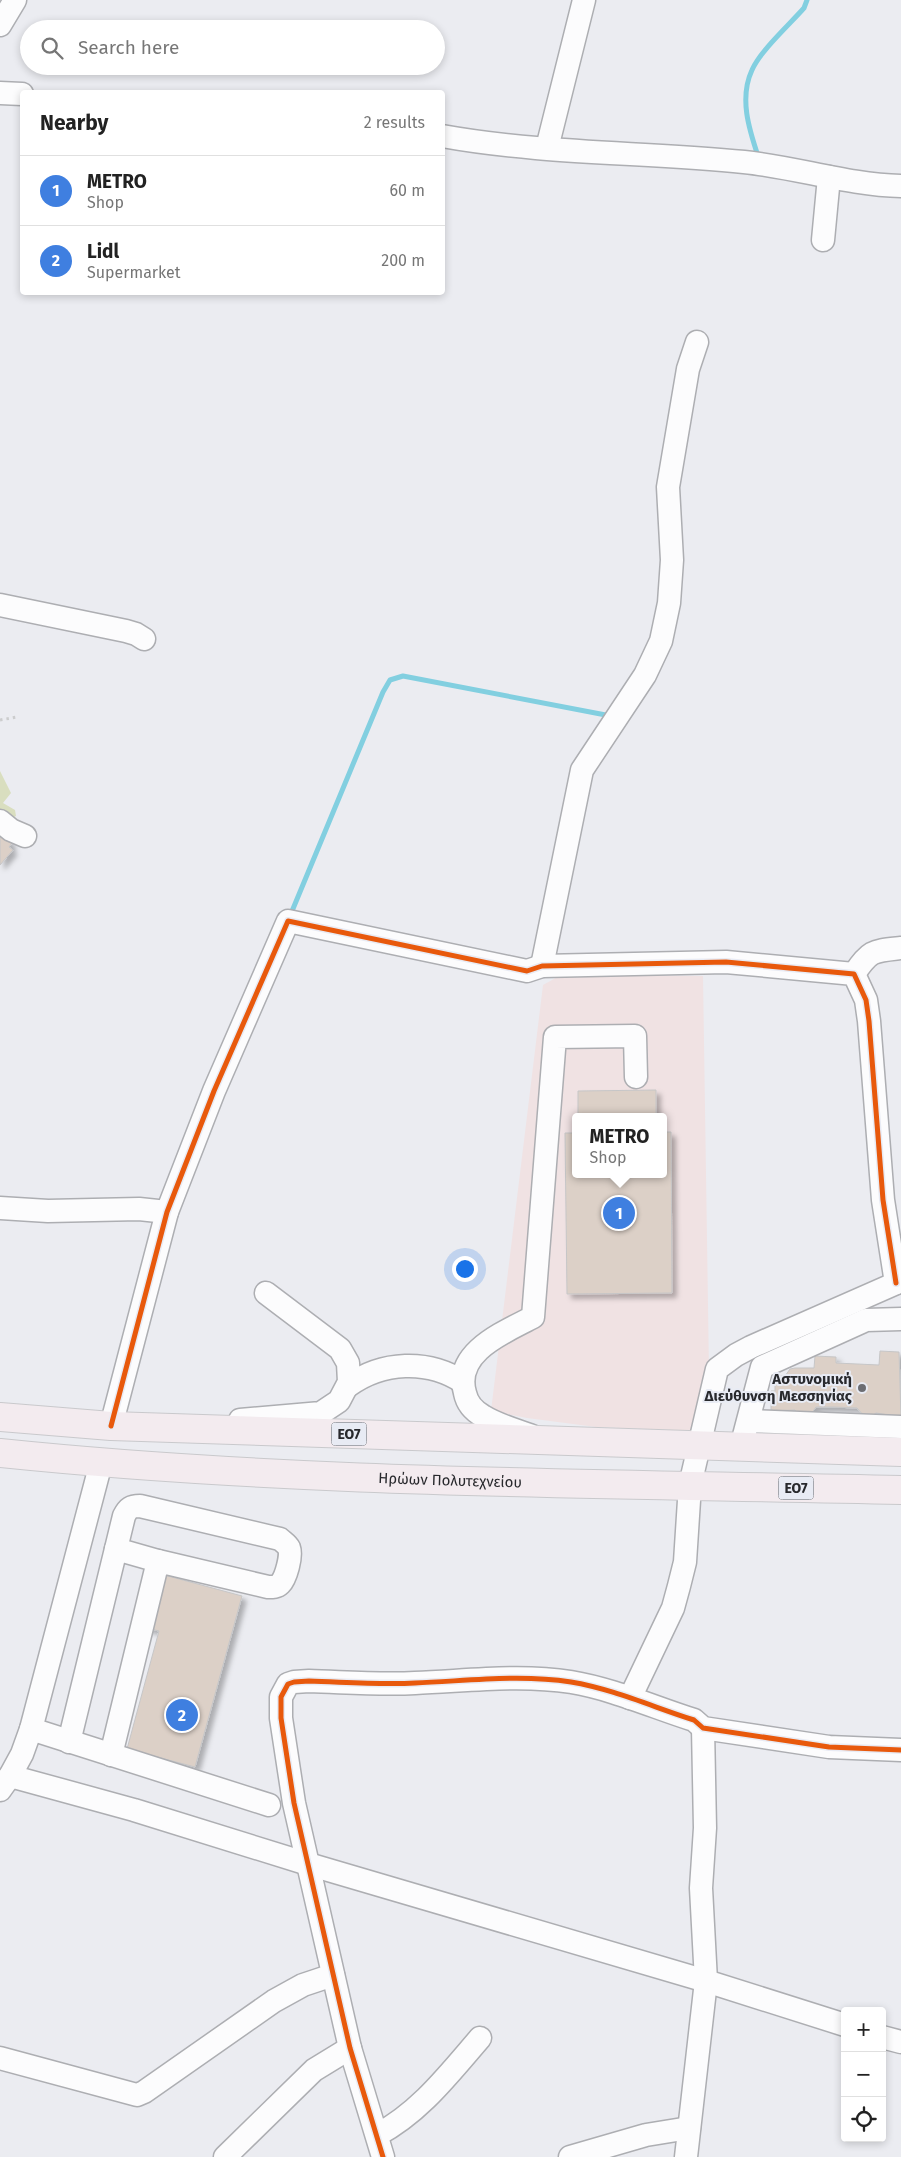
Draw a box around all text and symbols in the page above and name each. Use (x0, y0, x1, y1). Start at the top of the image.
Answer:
search box (20, 20, 445, 75)
icon: search (38, 34, 66, 62)
text: Search here (78, 36, 179, 59)
text: Nearby (40, 110, 108, 136)
text: 2 results (364, 113, 425, 132)
text: METRO (87, 170, 147, 193)
text: 1 (52, 181, 60, 200)
text: 60 m (390, 181, 425, 200)
text: Shop (87, 193, 124, 212)
text: Lidl (87, 240, 119, 263)
text: 2 (52, 251, 60, 270)
text: 200 m (381, 251, 425, 270)
text: Supermarket (87, 263, 181, 282)
popup (572, 1113, 667, 1178)
text: METRO (590, 1125, 649, 1148)
text: Shop (590, 1148, 627, 1167)
pin: 1 (603, 1194, 635, 1232)
your location (452, 1256, 478, 1282)
place label: Αστυνομική Διεύθυνση Μεσσηνίας (704, 1370, 853, 1405)
marker: Αστυνομική Διεύθυνση Μεσσηνίας (856, 1382, 868, 1394)
road number: ΕΟ7 (332, 1422, 366, 1446)
street label: Ηρώων Πολυτεχνείου (378, 1469, 522, 1491)
road number: ΕΟ7 (778, 1476, 814, 1500)
pin: 2 (166, 1696, 198, 1734)
map controls (841, 2007, 886, 2142)
button: + (841, 2007, 886, 2052)
button: − (841, 2052, 886, 2097)
button: locate (841, 2097, 886, 2142)

